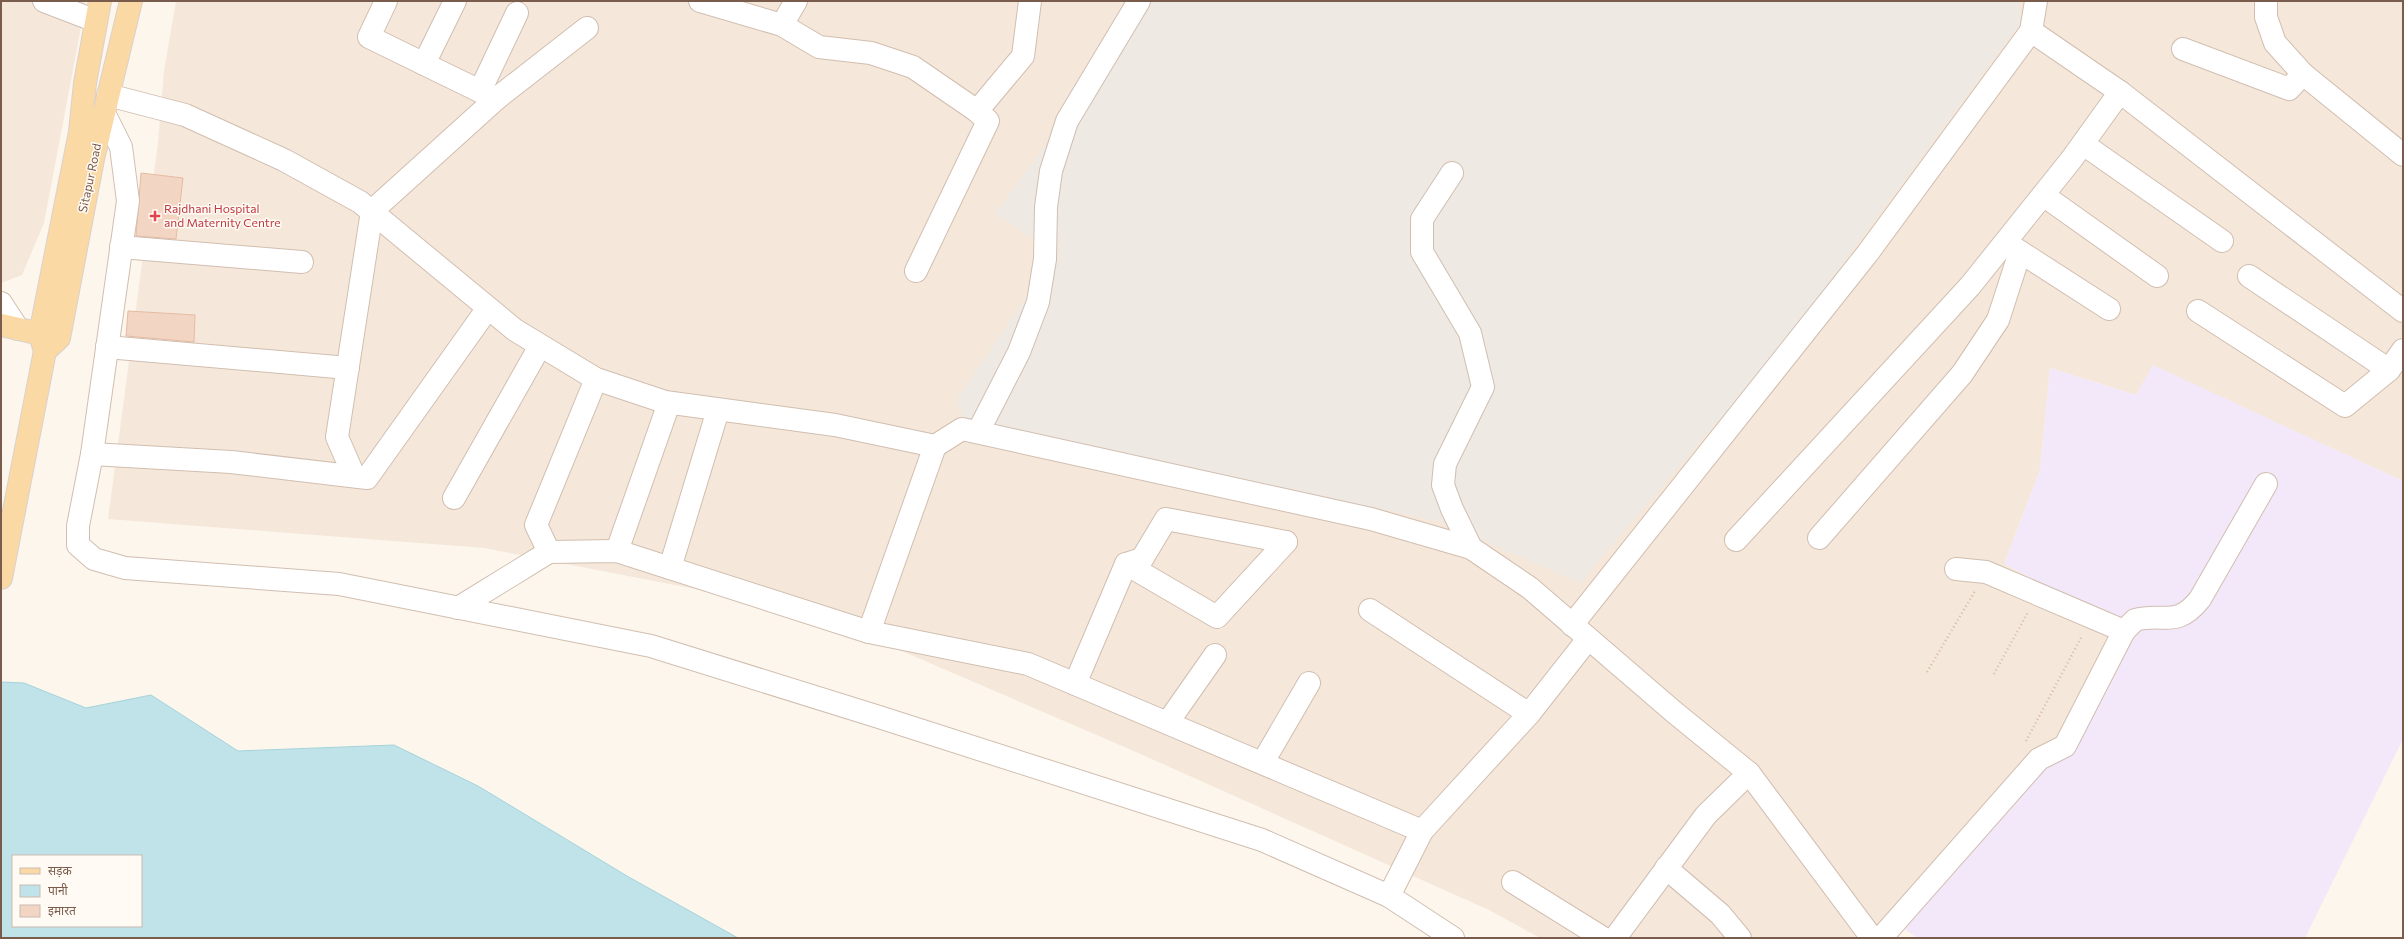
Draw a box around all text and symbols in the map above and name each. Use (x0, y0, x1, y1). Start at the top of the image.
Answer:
street label: Sitapur Road (75, 142, 103, 214)
place label: Rajdhani Hospital and Maternity Centre (164, 201, 281, 229)
marker: Rajdhani Hospital and Maternity Centre (149, 210, 161, 222)
legend (12, 855, 142, 927)
text: सड़क (48, 863, 73, 878)
text: पानी (48, 883, 69, 897)
text: इमारत (48, 903, 77, 918)

